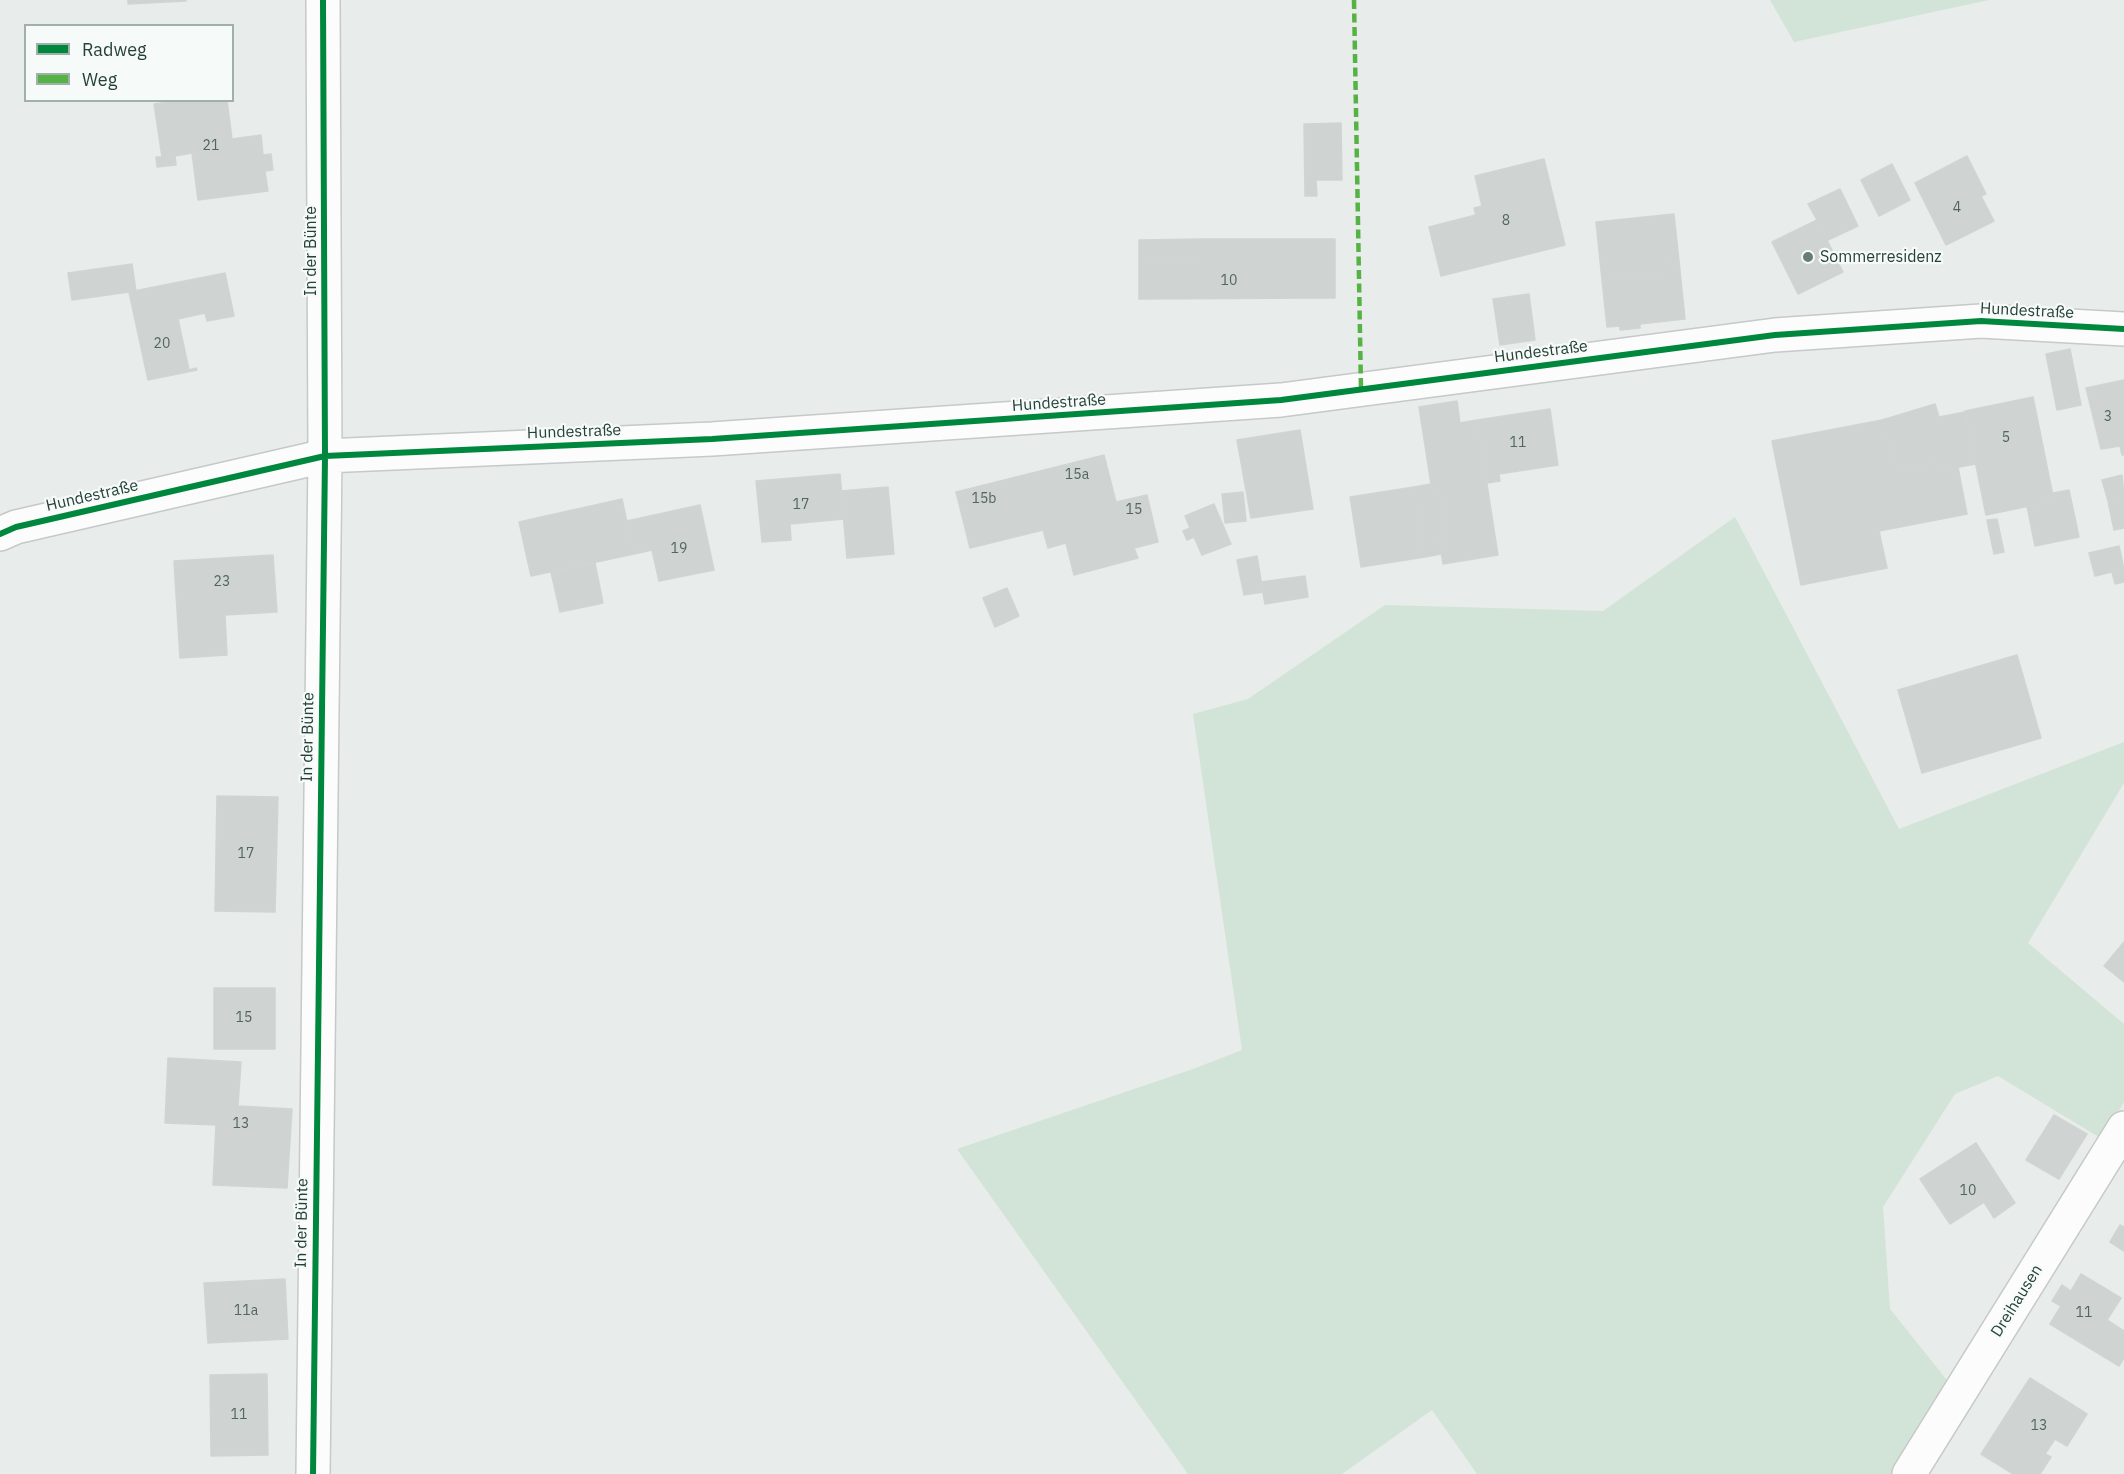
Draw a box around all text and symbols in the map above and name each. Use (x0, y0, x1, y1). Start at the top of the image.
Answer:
legend (24, 24, 234, 102)
text: Radweg (82, 38, 147, 61)
text: Weg (82, 68, 117, 91)
house number: 21 (203, 138, 219, 154)
house number: 4 (1953, 200, 1961, 216)
street label: In der Bünte (301, 206, 321, 296)
house number: 8 (1502, 213, 1510, 229)
place label: Sommerresidenz (1820, 247, 1942, 267)
marker: Sommerresidenz (1801, 250, 1815, 264)
house number: 10 (1221, 273, 1237, 289)
street label: Hundestraße (1979, 299, 2075, 323)
house number: 20 (154, 336, 170, 352)
street label: Hundestraße (1493, 337, 1589, 367)
street label: Hundestraße (1011, 390, 1107, 416)
house number: 3 (2104, 409, 2112, 425)
street label: Hundestraße (527, 421, 621, 443)
house number: 5 (2002, 430, 2010, 446)
house number: 11 (1510, 435, 1526, 451)
house number: 15a (1065, 467, 1089, 483)
street label: Hundestraße (44, 476, 140, 516)
house number: 15b (972, 491, 996, 507)
house number: 17 (793, 497, 809, 513)
house number: 15 (1126, 502, 1142, 518)
house number: 19 (671, 541, 687, 557)
house number: 23 (214, 574, 230, 590)
street label: In der Bünte (298, 692, 318, 782)
house number: 17 (238, 846, 254, 862)
house number: 15 (236, 1010, 252, 1026)
house number: 13 (233, 1116, 249, 1132)
street label: In der Bünte (292, 1178, 312, 1268)
house number: 10 (1960, 1183, 1976, 1199)
street label: Dreihausen (1987, 1261, 2047, 1341)
house number: 11a (234, 1303, 258, 1319)
house number: 11 (2076, 1305, 2092, 1321)
house number: 11 (231, 1407, 247, 1423)
house number: 13 (2031, 1418, 2047, 1434)

